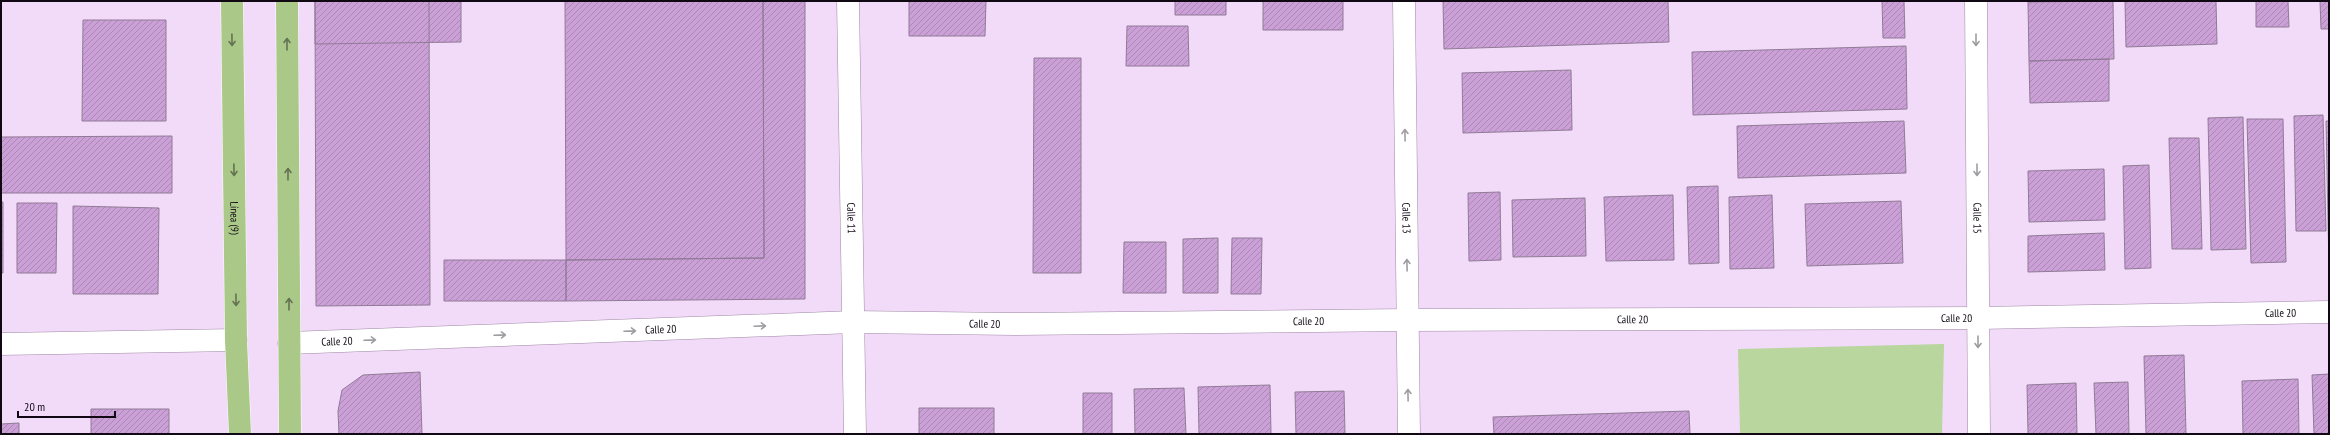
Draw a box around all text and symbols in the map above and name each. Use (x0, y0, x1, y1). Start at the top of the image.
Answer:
one-way arrow (228, 33, 236, 46)
one-way arrow (1972, 33, 1980, 46)
one-way arrow (283, 38, 291, 51)
one-way arrow (1402, 129, 1409, 142)
one-way arrow (230, 163, 238, 176)
one-way arrow (1973, 163, 1981, 176)
one-way arrow (284, 168, 292, 181)
street label: Línea (9) (227, 201, 242, 235)
street label: Calle 11 (844, 202, 859, 234)
street label: Calle 13 (1399, 202, 1414, 234)
street label: Calle 15 (1970, 202, 1985, 234)
one-way arrow (1403, 259, 1411, 272)
one-way arrow (232, 293, 240, 306)
one-way arrow (285, 298, 293, 311)
street label: Calle 20 (2265, 306, 2296, 320)
street label: Calle 20 (1941, 311, 1972, 325)
street label: Calle 20 (1617, 312, 1648, 326)
street label: Calle 20 (1293, 314, 1324, 328)
street label: Calle 20 (969, 316, 1000, 331)
street label: Calle 20 (645, 322, 677, 337)
one-way arrow (753, 322, 766, 330)
one-way arrow (623, 327, 636, 334)
one-way arrow (493, 331, 506, 339)
street label: Calle 20 (321, 334, 353, 349)
one-way arrow (1974, 335, 1982, 348)
one-way arrow (363, 336, 376, 343)
one-way arrow (1405, 389, 1412, 402)
scale bar (18, 393, 115, 419)
text: 20 m (24, 399, 45, 414)

